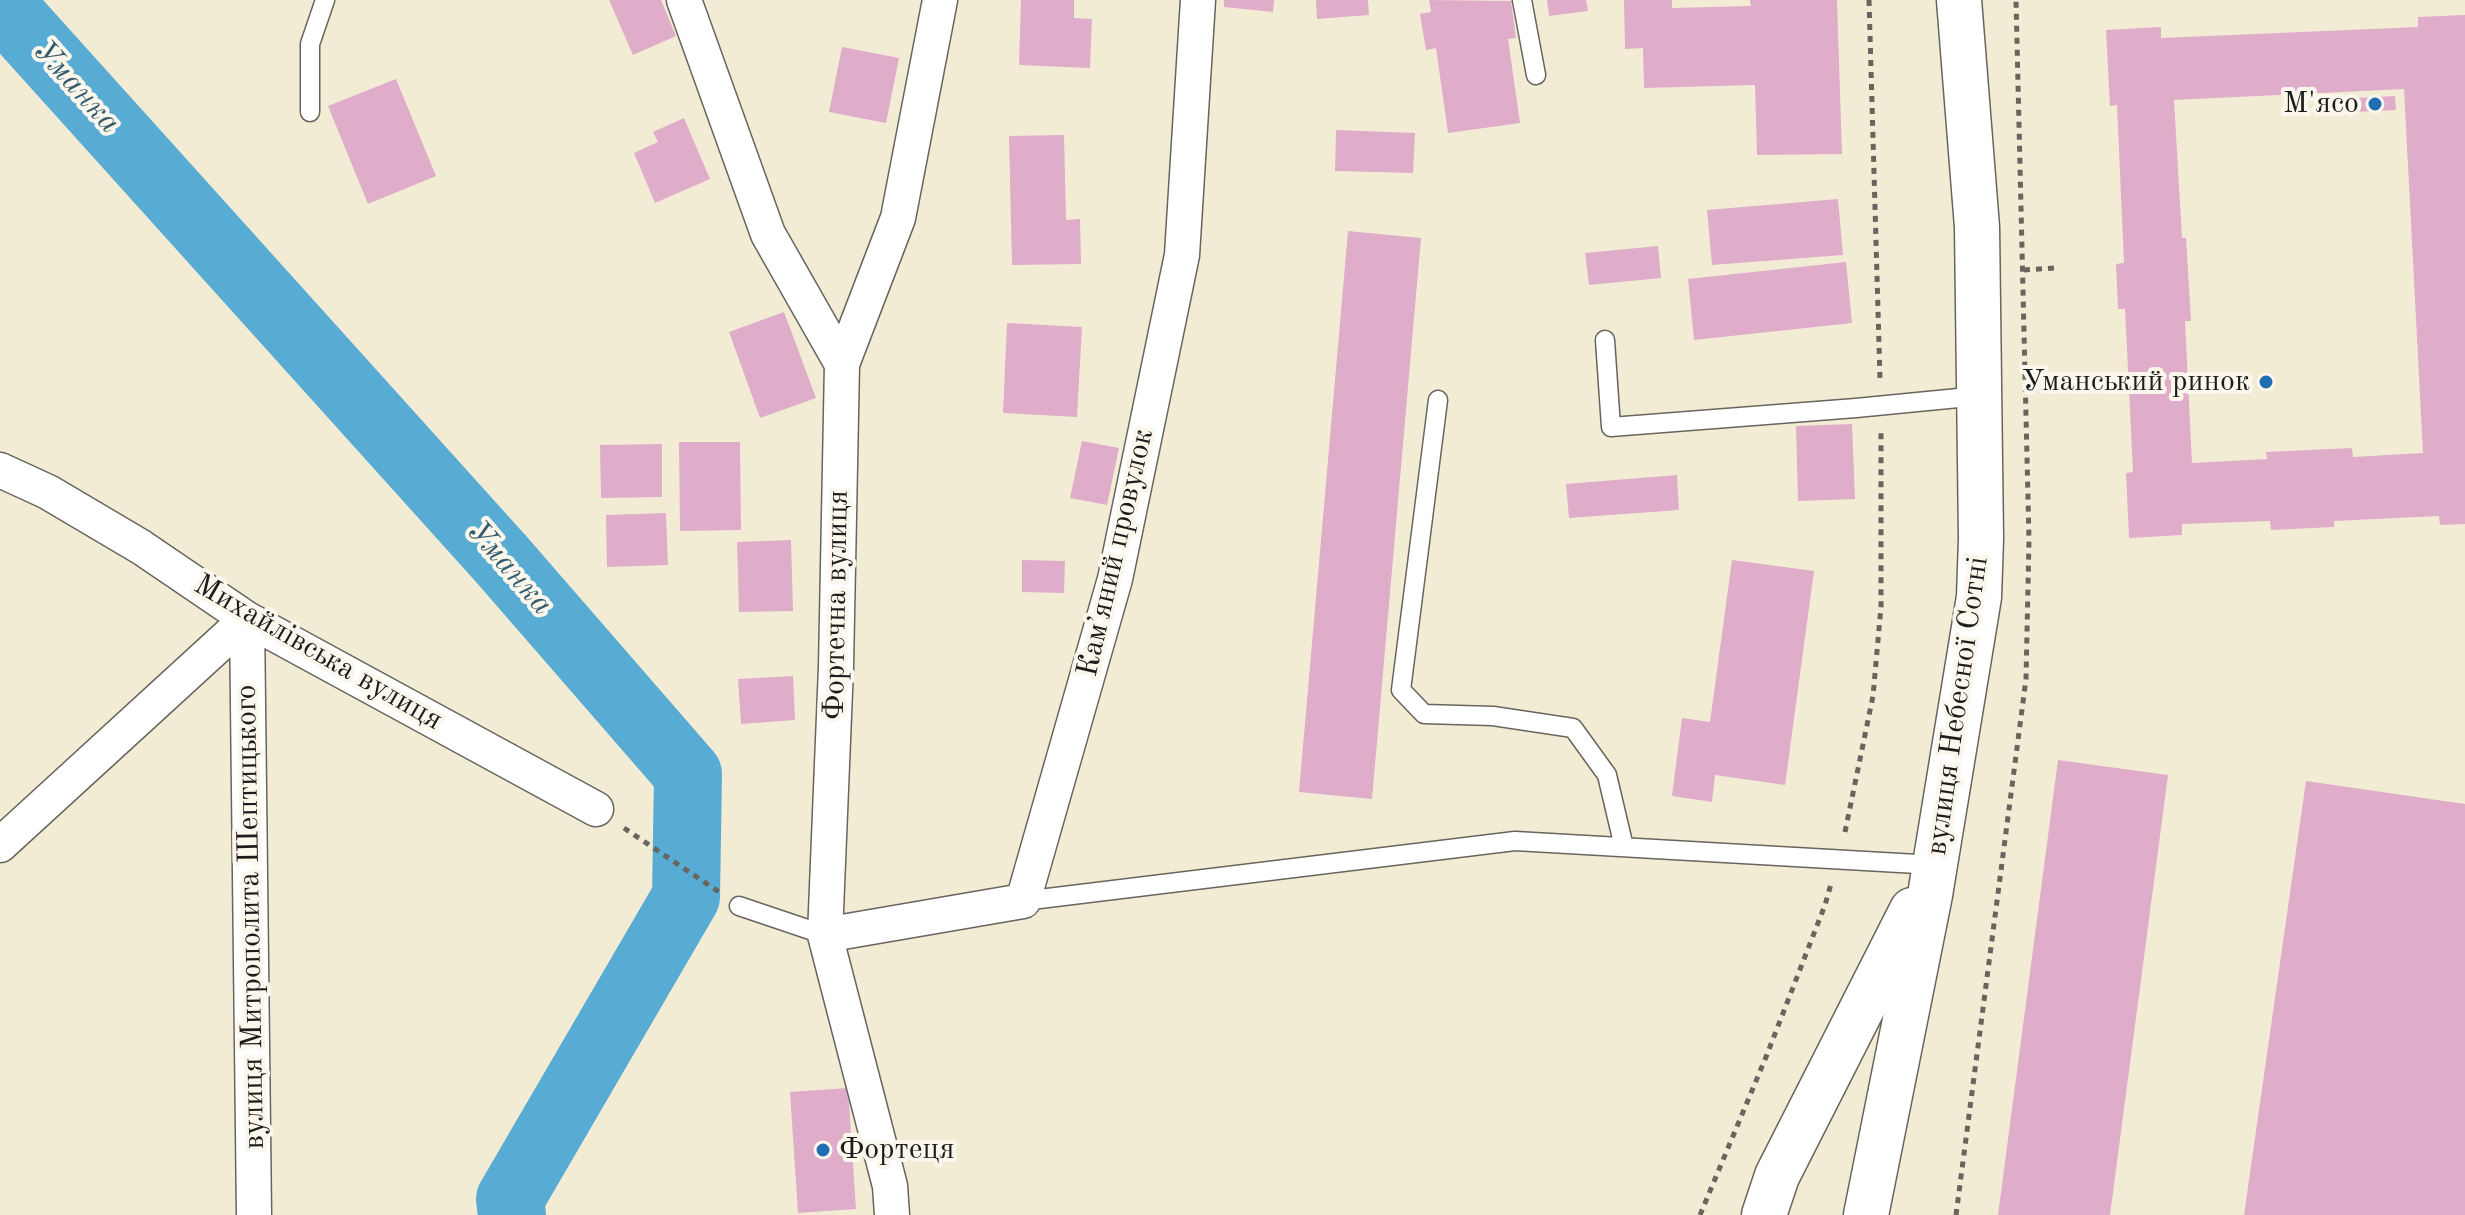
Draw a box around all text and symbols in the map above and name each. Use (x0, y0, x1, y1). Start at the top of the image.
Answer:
water label: Уманка (24, 32, 128, 142)
place label: М'ясо (2283, 86, 2359, 122)
marker: М'ясо (2366, 95, 2384, 113)
place label: Уманський ринок (2022, 364, 2250, 400)
marker: Уманський ринок (2257, 373, 2275, 391)
street label: Камʼяний провулок (1070, 426, 1162, 680)
street label: Фортечна вулиця (817, 490, 857, 720)
water label: Уманка (457, 513, 561, 623)
street label: вулиця Небесної Сотні (1919, 554, 1997, 858)
street label: Михайлівська вулиця (187, 567, 449, 739)
street label: вулиця Митрополита Шептицького (229, 684, 273, 1150)
place label: Фортеця (839, 1132, 955, 1168)
marker: Фортеця (814, 1141, 832, 1159)

